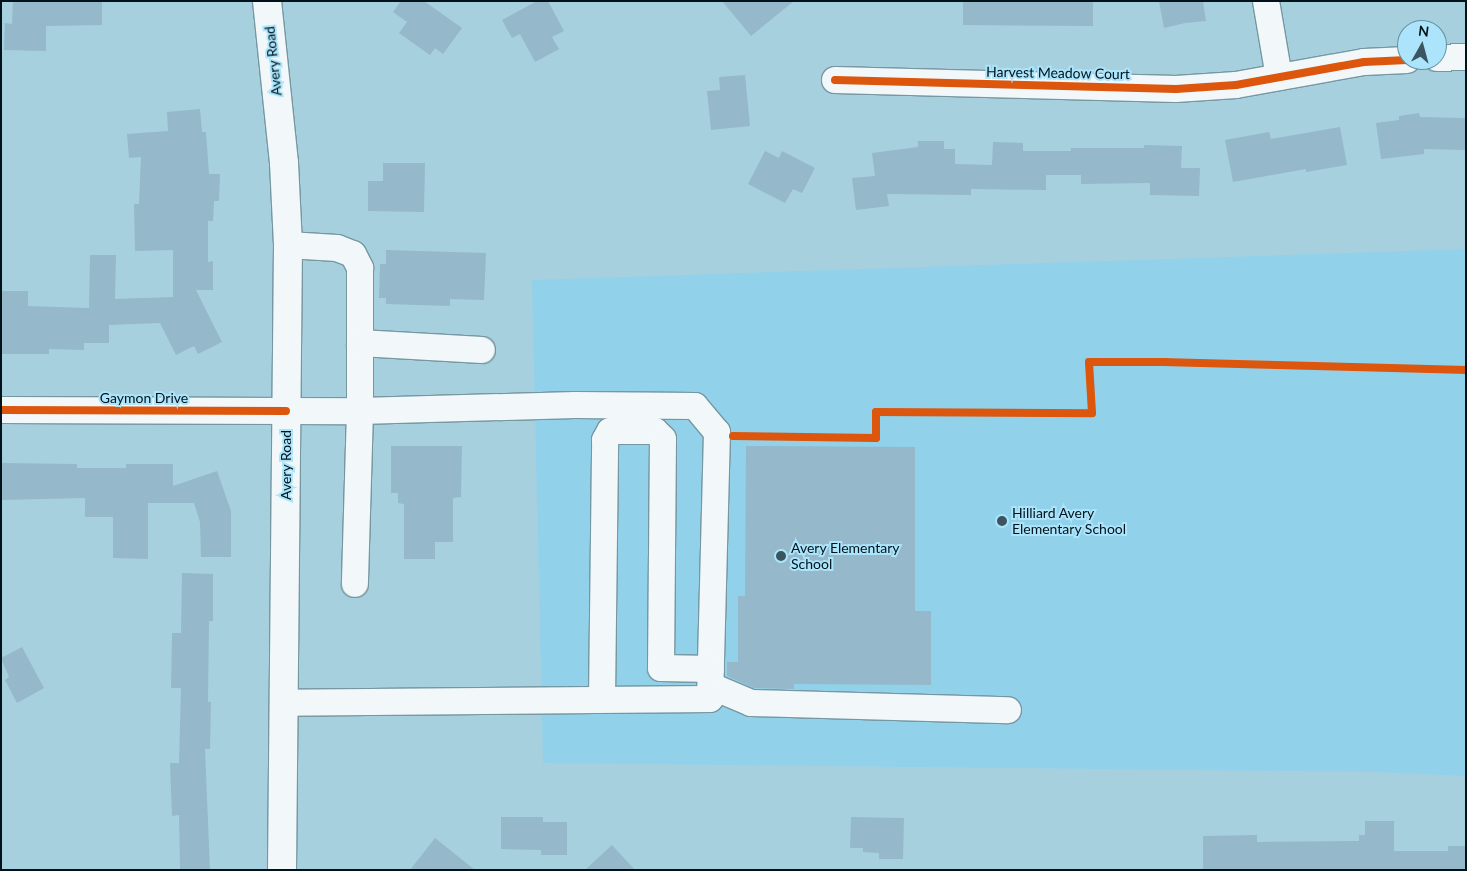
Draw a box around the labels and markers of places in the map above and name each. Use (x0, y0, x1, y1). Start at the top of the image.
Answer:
place label: Hilliard Avery Elementary School (1012, 505, 1126, 538)
marker: Hilliard Avery Elementary School (996, 515, 1008, 527)
place label: Avery Elementary School (791, 540, 900, 572)
marker: Avery Elementary School (775, 550, 787, 562)

